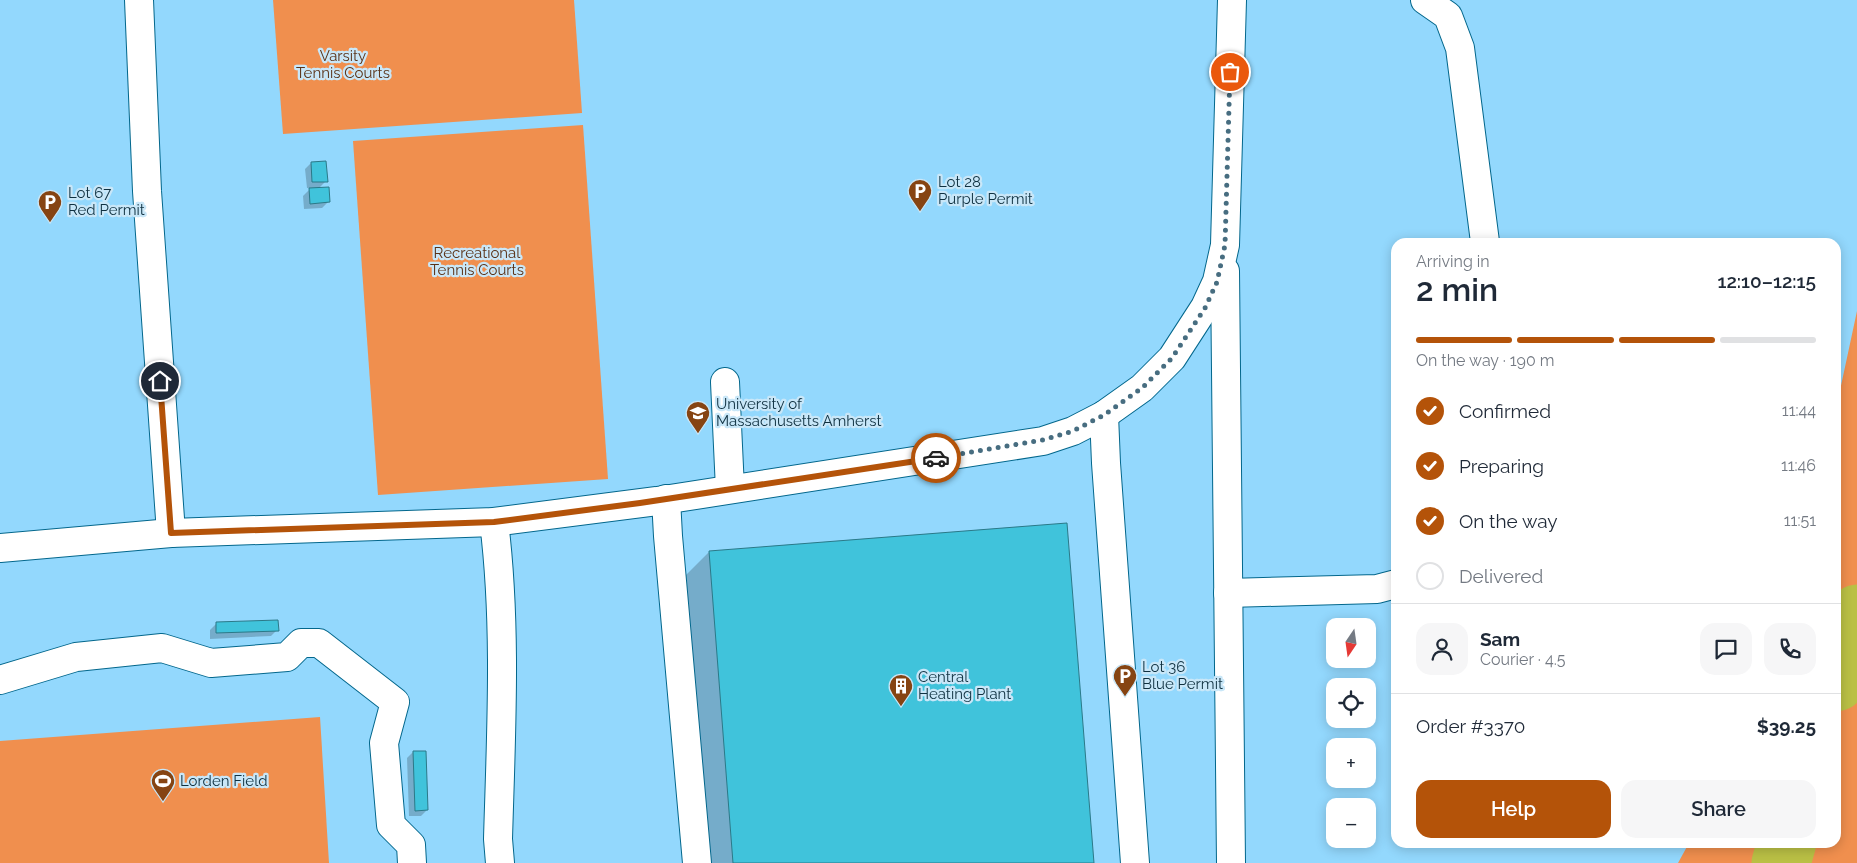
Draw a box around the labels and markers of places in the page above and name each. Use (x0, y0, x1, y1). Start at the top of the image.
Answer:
pin (1209, 51, 1251, 93)
place label: Lot 28 Purple Permit (938, 173, 1033, 208)
parking icon: Lot 28 Purple Permit (907, 178, 933, 212)
place label: Lot 67 Red Permit (68, 184, 145, 219)
parking icon: Lot 67 Red Permit (37, 189, 63, 223)
pin (139, 360, 181, 402)
place label: University of Massachusetts Amherst (716, 395, 881, 430)
school or university icon: University of Massachusetts Amherst (685, 400, 711, 434)
place label: Lot 36 Blue Permit (1142, 658, 1223, 693)
parking icon: Lot 36 Blue Permit (1112, 663, 1138, 697)
place label: Central Heating Plant (918, 668, 1011, 703)
building icon: Central Heating Plant (888, 673, 914, 707)
sports icon: Lorden Field (150, 768, 176, 802)
place label: Lorden Field (180, 772, 268, 790)

